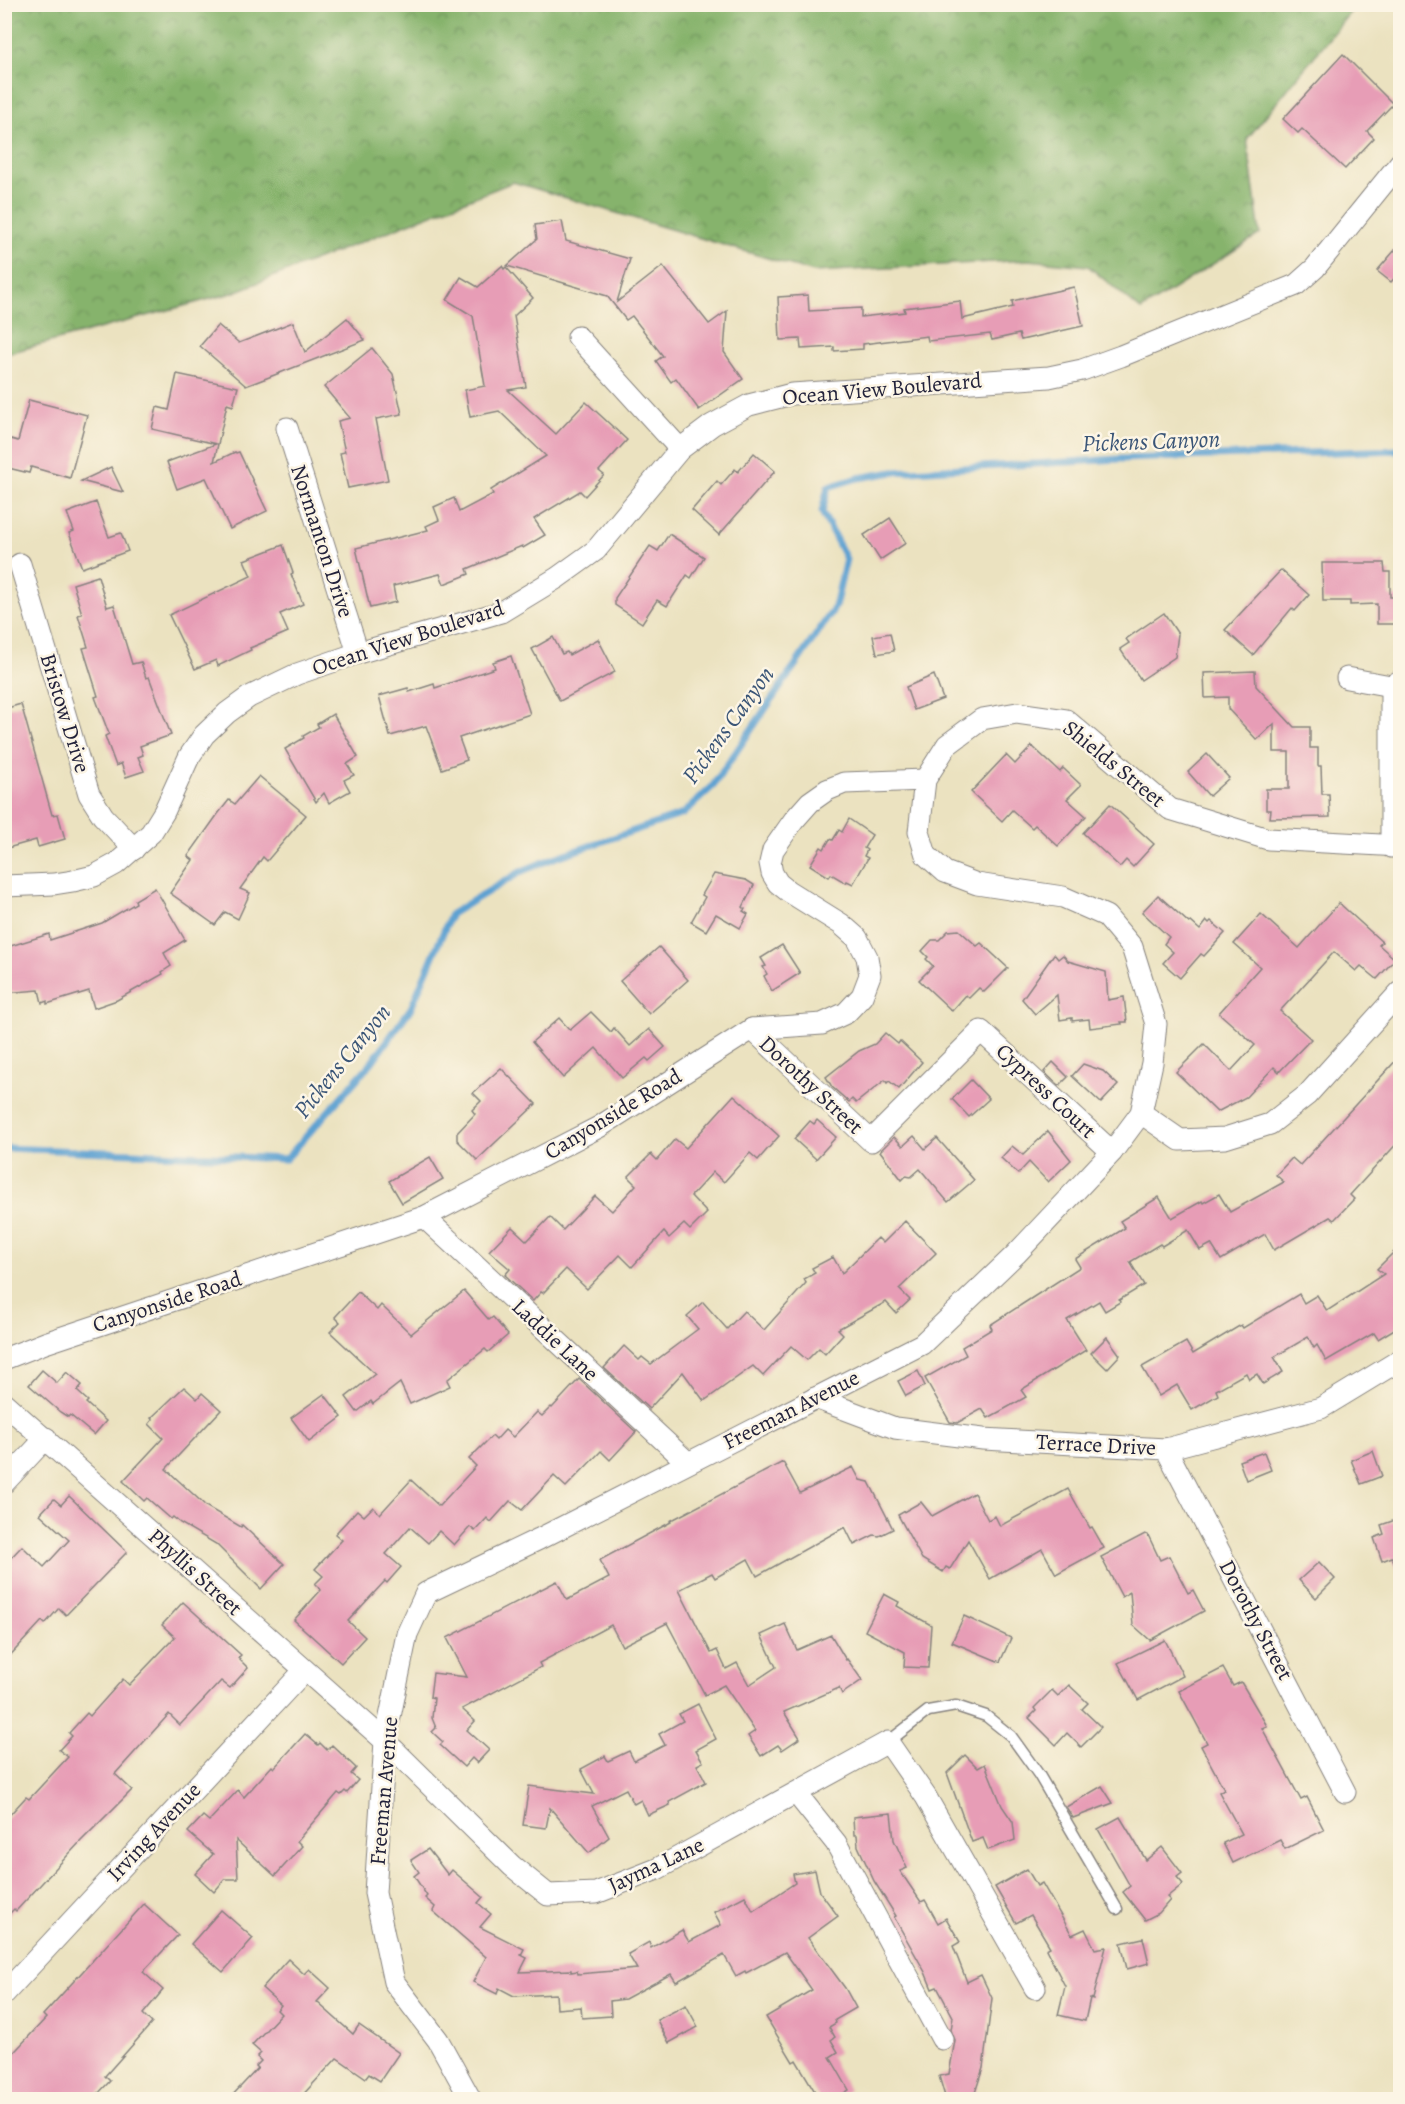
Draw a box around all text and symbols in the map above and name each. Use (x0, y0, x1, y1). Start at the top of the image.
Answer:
street label: Ocean View Boulevard (781, 365, 983, 413)
water label: Pickens Canyon (1081, 423, 1221, 459)
street label: Normanton Drive (283, 461, 361, 621)
street label: Ocean View Boulevard (308, 593, 508, 683)
street label: Bristow Drive (33, 650, 97, 776)
water label: Pickens Canyon (674, 660, 782, 790)
street label: Shields Street (1056, 713, 1172, 815)
water label: Pickens Canyon (286, 997, 398, 1125)
street label: Dorothy Street (752, 1029, 870, 1141)
street label: Cypress Court (989, 1037, 1103, 1145)
street label: Canyonside Road (539, 1061, 687, 1167)
street label: Canyonside Road (89, 1264, 246, 1340)
street label: Laddie Lane (505, 1292, 605, 1388)
street label: Freeman Avenue (718, 1363, 864, 1457)
street label: Terrace Drive (1035, 1427, 1157, 1463)
street label: Phyllis Street (141, 1522, 249, 1622)
street label: Dorothy Street (1212, 1554, 1300, 1686)
street label: Freeman Avenue (363, 1715, 405, 1867)
street label: Irving Avenue (100, 1776, 208, 1888)
street label: Jayma Lane (603, 1830, 709, 1900)

